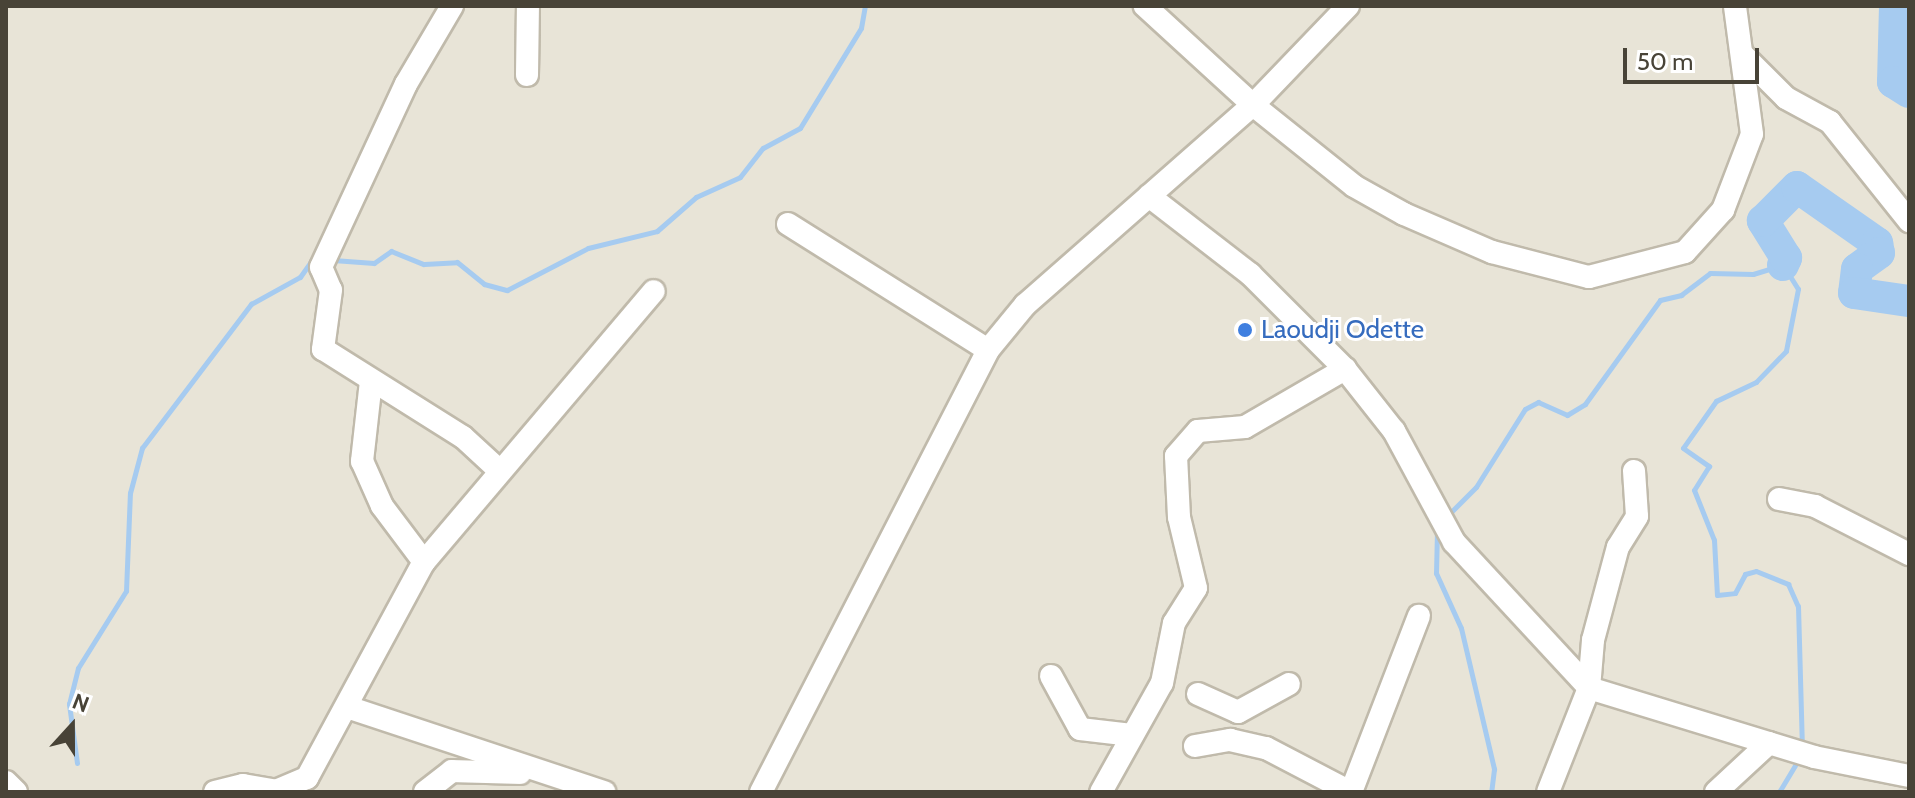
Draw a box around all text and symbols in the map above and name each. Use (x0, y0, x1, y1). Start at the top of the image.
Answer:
scale bar (1627, 32, 1763, 82)
text: 50 m (1637, 47, 1693, 76)
place label: Laoudji Odette (1261, 314, 1424, 346)
marker: Laoudji Odette (1236, 321, 1254, 339)
north arrow (32, 686, 112, 766)
text: N (69, 688, 93, 719)

